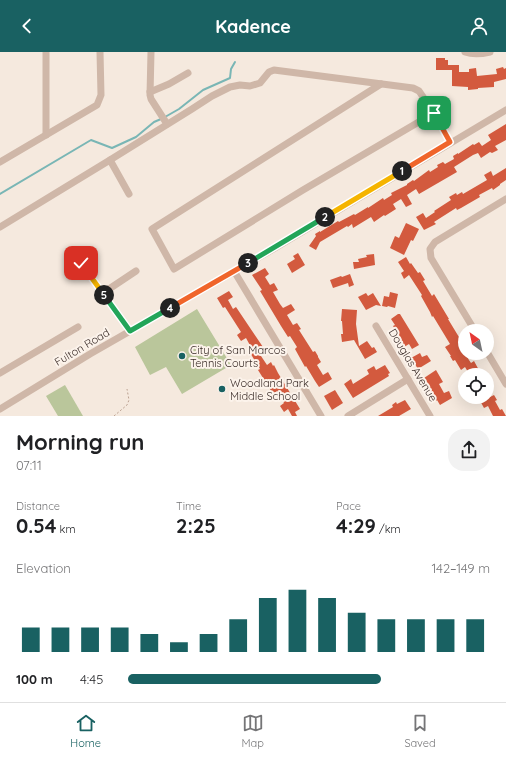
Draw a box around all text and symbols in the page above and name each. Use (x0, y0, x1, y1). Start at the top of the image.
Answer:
icon: back (16, 15, 38, 37)
text: Kadence (215, 15, 291, 38)
icon: person (468, 15, 490, 37)
pin (417, 96, 451, 130)
icon: arrive (423, 102, 445, 124)
pin: 1 (392, 161, 412, 181)
text: 1 (400, 164, 404, 178)
pin: 2 (315, 207, 335, 227)
text: 2 (322, 210, 328, 224)
pin (64, 246, 98, 280)
icon: check (70, 252, 92, 274)
pin: 3 (238, 253, 258, 273)
text: 3 (245, 256, 251, 270)
pin: 5 (94, 285, 114, 305)
text: 5 (101, 288, 107, 302)
pin: 4 (160, 298, 180, 318)
text: 4 (167, 301, 173, 315)
north arrow (458, 324, 494, 360)
map controls (458, 324, 494, 404)
street label: Fulton Road (52, 325, 112, 369)
street label: Douglas Avenue (386, 326, 440, 404)
place label: City of San Marcos Tennis Courts (190, 343, 286, 370)
marker: City of San Marcos Tennis Courts (177, 351, 187, 361)
button: locate (458, 368, 494, 404)
place label: Woodland Park Middle School (230, 376, 309, 403)
marker: Woodland Park Middle School (217, 384, 227, 394)
text: Morning run (16, 428, 144, 456)
button: share (448, 429, 490, 471)
text: 07:11 (16, 457, 42, 473)
text: Distance (16, 499, 60, 513)
text: Time (176, 499, 201, 513)
text: Pace (336, 499, 361, 513)
text: 0.54 (16, 513, 57, 538)
text: 2:25 (176, 513, 216, 538)
text: 4:29 (336, 513, 376, 538)
text: km (57, 522, 75, 536)
text: /km (376, 522, 401, 536)
text: Elevation (16, 560, 71, 576)
text: 142–149 m (431, 560, 490, 576)
text: 100 m (16, 671, 53, 687)
text: 4:45 (80, 671, 103, 687)
tab: Home (70, 712, 101, 750)
tab: Map (241, 712, 264, 750)
tab: Saved (404, 712, 436, 750)

